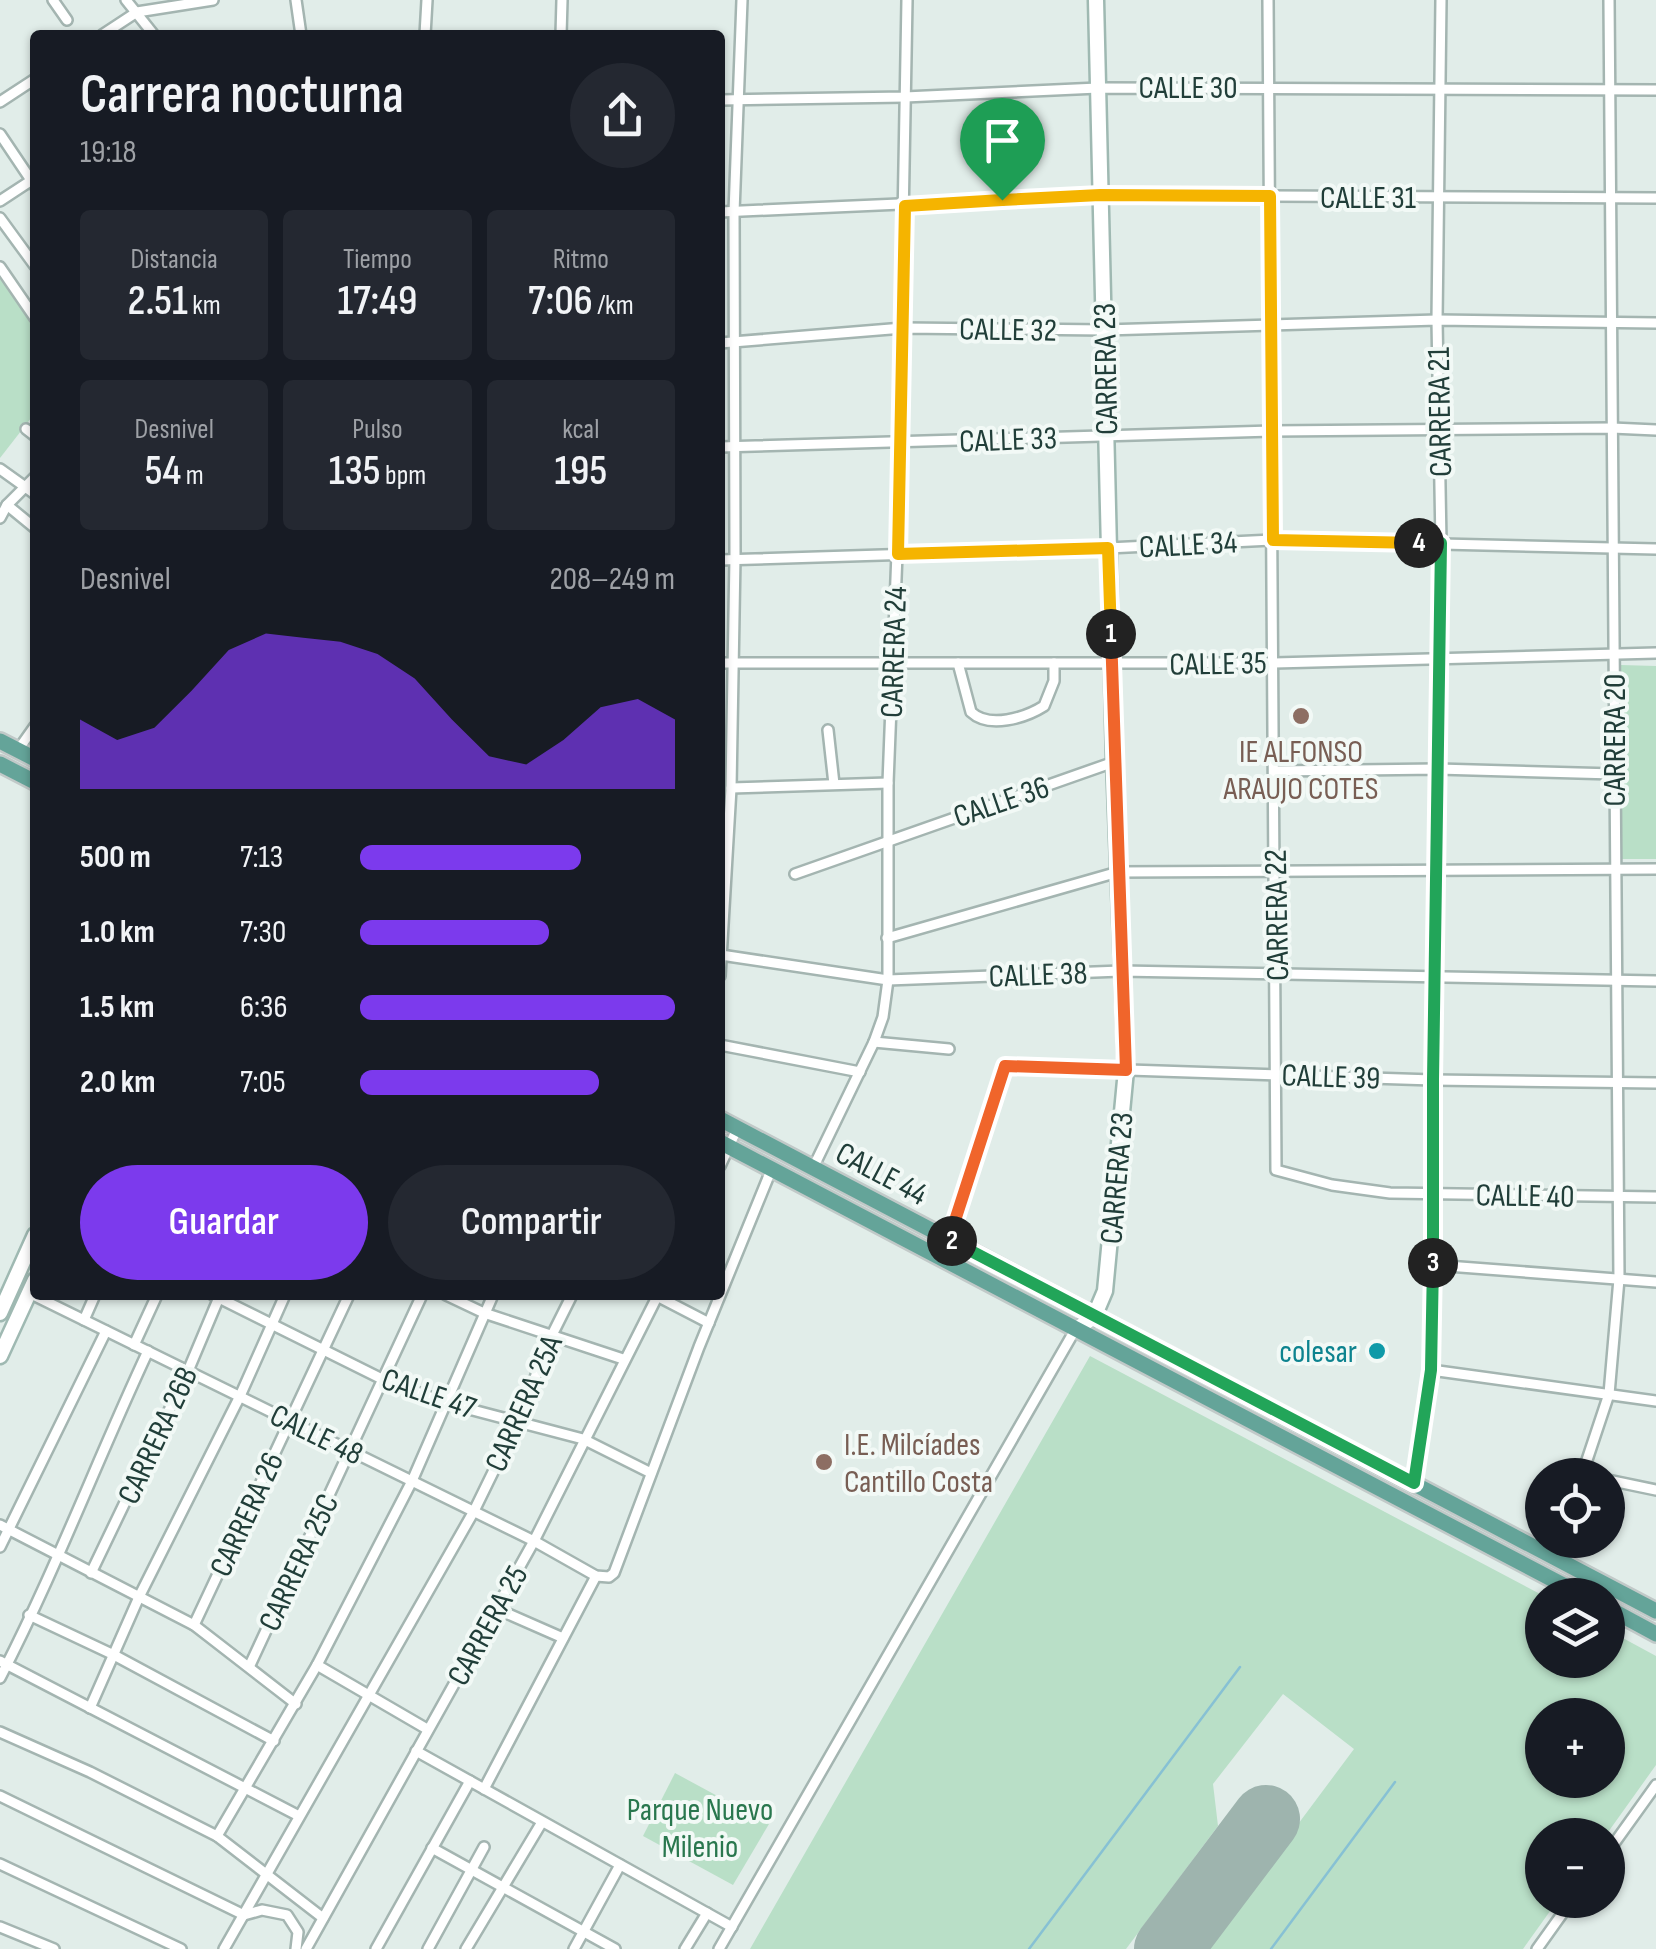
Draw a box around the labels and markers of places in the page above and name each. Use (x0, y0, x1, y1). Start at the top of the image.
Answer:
pin (960, 98, 1045, 201)
pin: 4 (1394, 518, 1444, 568)
pin: 1 (1086, 609, 1136, 659)
marker: IE ALFONSO ARAUJO COTES (1290, 705, 1312, 727)
place label: IE ALFONSO ARAUJO COTES (1222, 733, 1379, 809)
pin: 2 (927, 1216, 977, 1266)
pin: 3 (1408, 1238, 1458, 1288)
place label: colesar (1279, 1333, 1357, 1372)
marker: colesar (1366, 1340, 1388, 1362)
place label: I.E. Milcíades Cantillo Costa (844, 1426, 993, 1502)
marker: I.E. Milcíades Cantillo Costa (813, 1451, 835, 1473)

